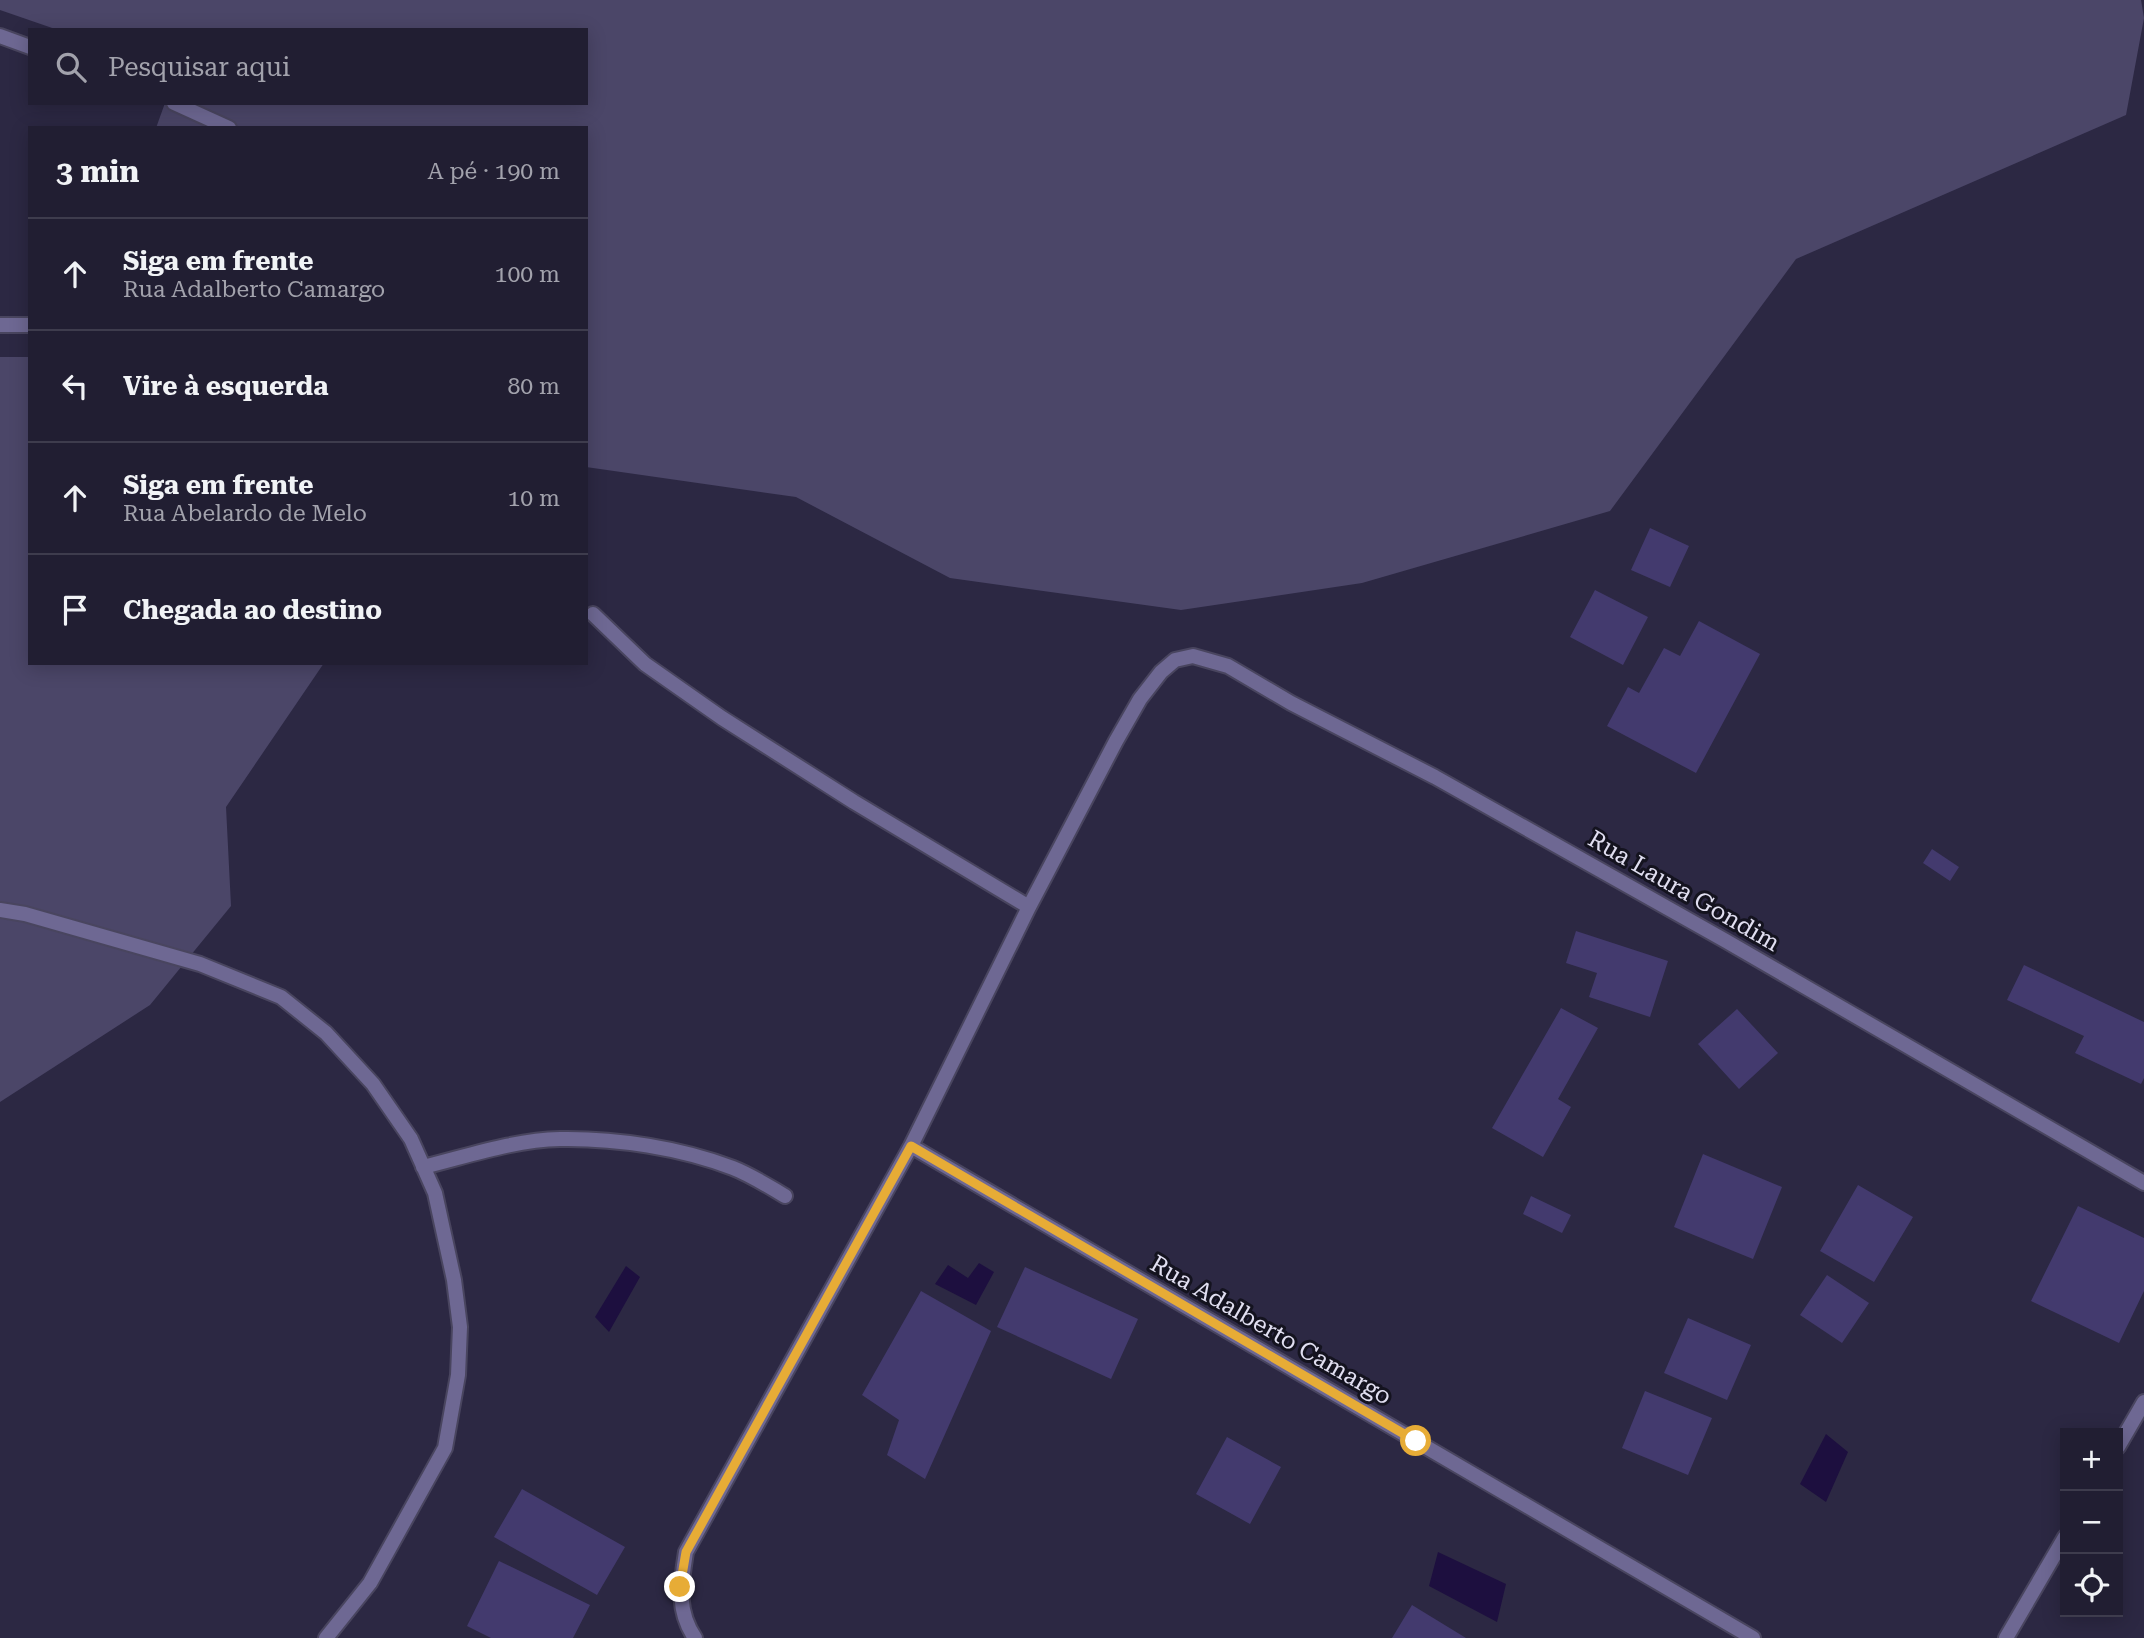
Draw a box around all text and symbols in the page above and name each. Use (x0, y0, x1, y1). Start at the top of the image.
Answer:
search box (28, 28, 588, 105)
icon: search (52, 48, 90, 86)
text: Pesquisar aqui (108, 52, 290, 82)
text: 3 min (56, 154, 139, 189)
text: A pé · 190 m (428, 158, 560, 185)
text: Siga em frente (123, 246, 313, 276)
icon: ahead (56, 255, 94, 293)
text: 100 m (495, 261, 560, 288)
text: Rua Adalberto Camargo (123, 276, 385, 303)
icon: left (56, 367, 94, 405)
text: Vire à esquerda (123, 371, 328, 401)
text: 80 m (507, 373, 560, 400)
text: Siga em frente (123, 470, 313, 500)
icon: ahead (56, 479, 94, 517)
text: 10 m (507, 485, 560, 512)
text: Rua Abelardo de Melo (123, 500, 367, 527)
icon: arrive (56, 591, 94, 629)
text: Chegada ao destino (123, 595, 382, 625)
street label: Rua Laura Gondim (1583, 825, 1785, 957)
street label: Rua Adalberto Camargo (1146, 1249, 1396, 1411)
route start (1400, 1425, 1431, 1456)
map controls (2060, 1428, 2123, 1617)
button: + (2060, 1428, 2123, 1491)
button: − (2060, 1491, 2123, 1554)
button: locate (2060, 1554, 2123, 1617)
route end (664, 1571, 695, 1602)

